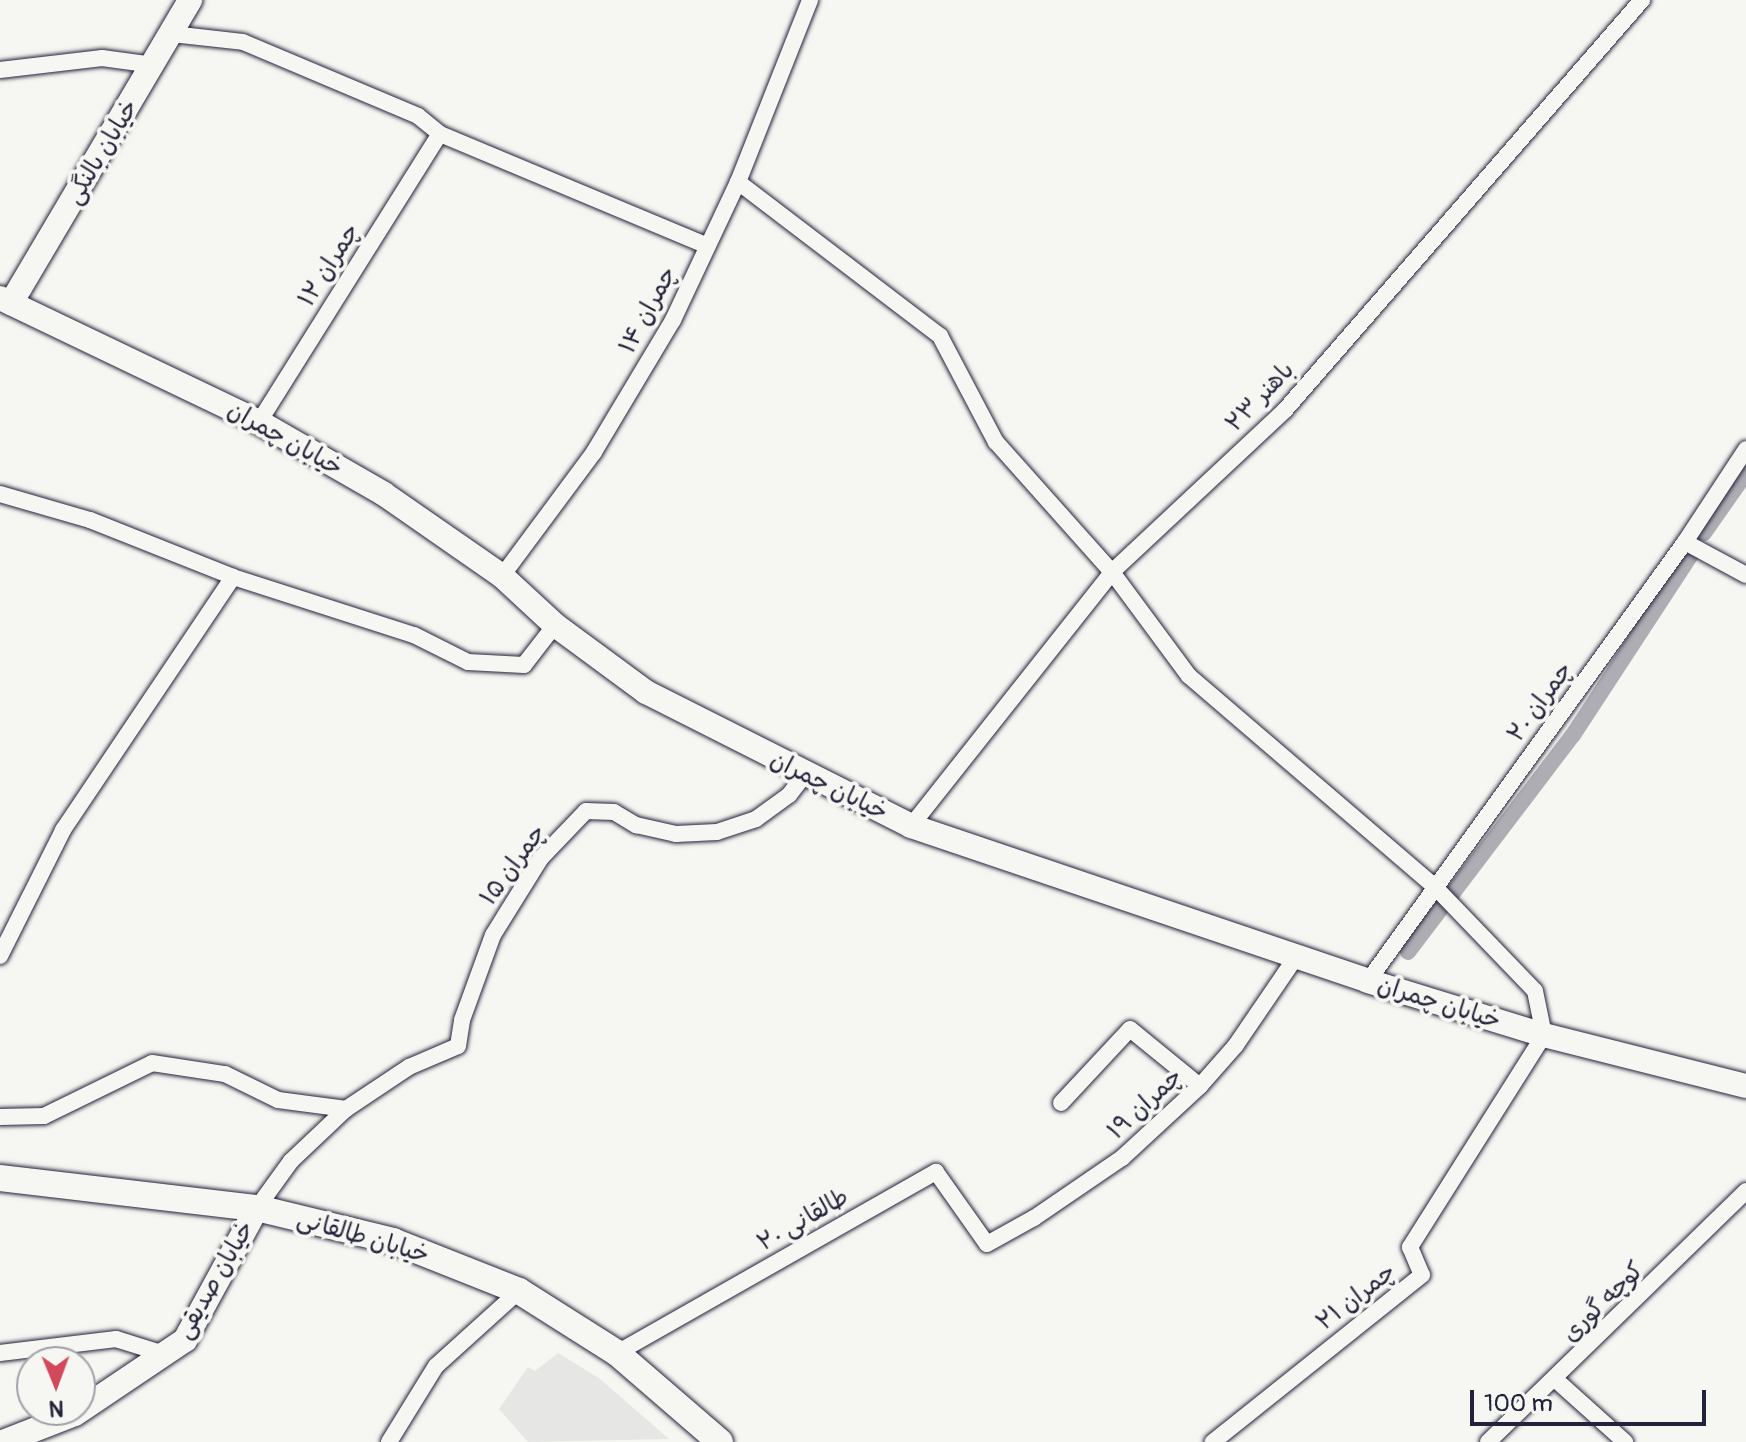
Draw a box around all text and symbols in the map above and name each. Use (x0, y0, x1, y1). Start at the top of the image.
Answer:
street label: خیابان بالنگی (59, 94, 145, 210)
street label: چمران ۱۲ (292, 218, 366, 312)
street label: چمران ۱۴ (613, 262, 683, 358)
street label: باهنر ۲۳ (1220, 356, 1300, 438)
street label: خیابان چمران (222, 396, 348, 482)
street label: چمران ۲۰ (1501, 656, 1579, 748)
street label: خیابان چمران (766, 745, 892, 827)
street label: چمران ۱۵ (474, 819, 552, 911)
street label: خیابان چمران (1374, 971, 1504, 1035)
street label: چمران ۱۹ (1102, 1062, 1188, 1146)
street label: طالقانی ۲۰ (752, 1182, 854, 1258)
street label: خیابان طالقانی (294, 1204, 432, 1270)
street label: خیابان صدیقی (170, 1216, 260, 1344)
street label: کوچه گوری (1556, 1256, 1650, 1348)
street label: چمران ۲۱ (1311, 1257, 1401, 1337)
north arrow (16, 1346, 96, 1426)
scale bar (1474, 1374, 1710, 1424)
text: 100 m (1484, 1389, 1553, 1418)
text: N (49, 1394, 64, 1422)

